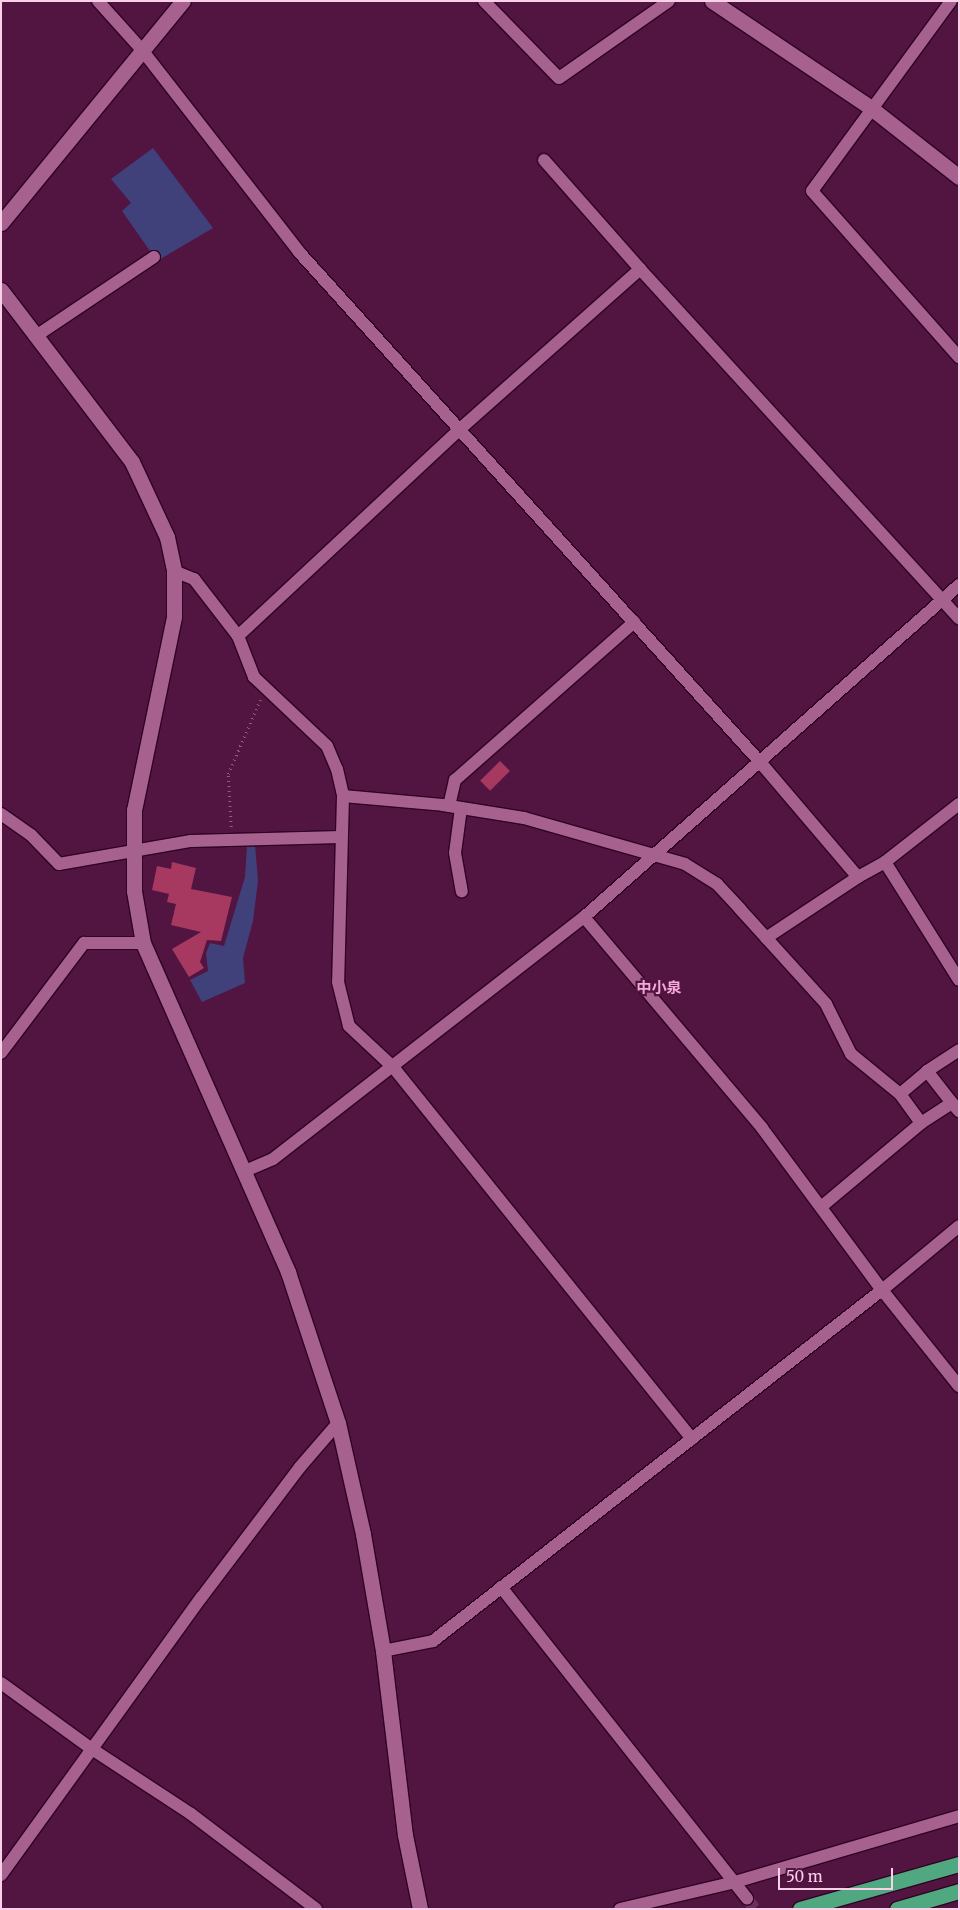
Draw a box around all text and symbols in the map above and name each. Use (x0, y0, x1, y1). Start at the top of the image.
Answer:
district label: 中小泉 (637, 979, 681, 997)
scale bar (780, 1858, 895, 1890)
text: 50 m (786, 1867, 823, 1886)

